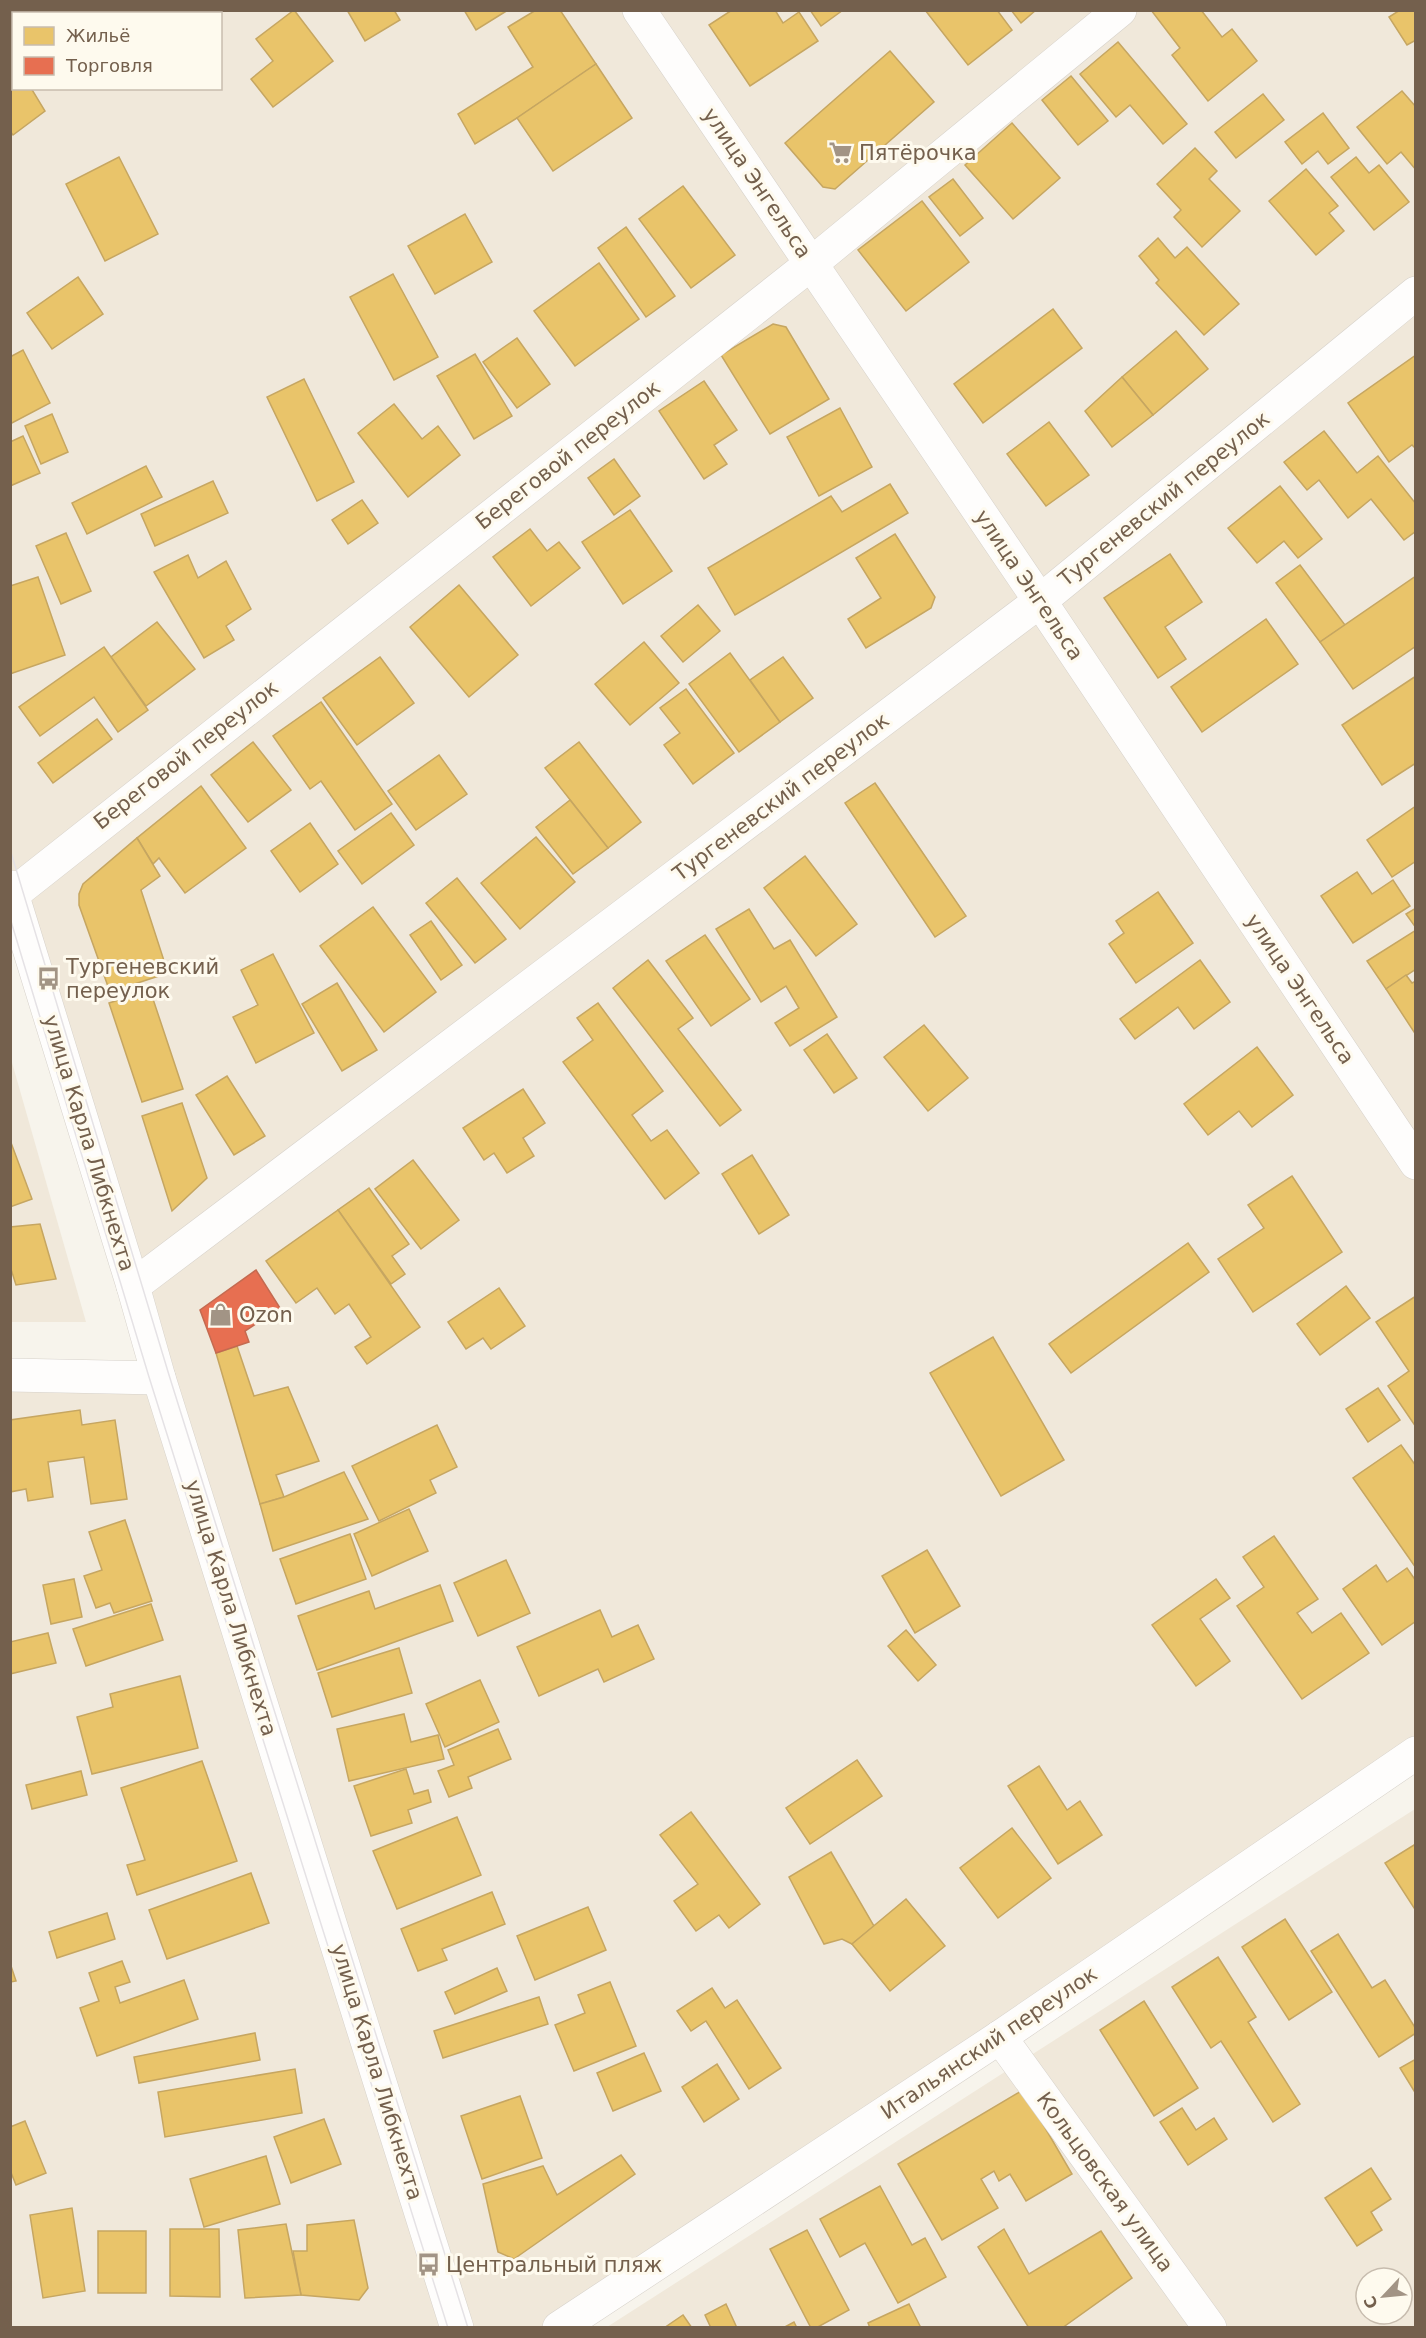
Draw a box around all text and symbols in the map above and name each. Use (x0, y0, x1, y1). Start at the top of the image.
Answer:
legend (12, 12, 222, 90)
text: Жильё (66, 25, 130, 46)
text: Торговля (65, 55, 153, 76)
street label: улица Энгельса (698, 103, 816, 263)
supermarket icon: Пятёрочка (828, 140, 854, 166)
place label: Пятёрочка (859, 141, 977, 165)
street label: Береговой переулок (471, 376, 665, 534)
street label: Тургеневский переулок (1053, 407, 1274, 592)
street label: улица Энгельса (970, 505, 1088, 665)
street label: Береговой переулок (89, 676, 283, 834)
street label: Тургеневский переулок (668, 708, 894, 887)
street label: улица Энгельса (1241, 909, 1359, 1069)
place label: Тургеневский переулок (65, 955, 219, 1003)
bus stop icon: Тургеневский переулок (35, 966, 61, 992)
street label: улица Карла Либкнехта (39, 1012, 139, 1274)
shop icon: Ozon (208, 1302, 234, 1328)
place label: Ozon (239, 1303, 293, 1327)
street label: улица Карла Либкнехта (181, 1477, 281, 1739)
street label: улица Карла Либкнехта (327, 1941, 427, 2203)
street label: Итальянский переулок (876, 1962, 1102, 2124)
street label: Кольцовская улица (1032, 2088, 1178, 2276)
bus stop icon: Центральный пляж (415, 2252, 441, 2278)
place label: Центральный пляж (446, 2253, 663, 2277)
north arrow (1354, 2266, 1414, 2326)
text: С (1360, 2293, 1382, 2312)

